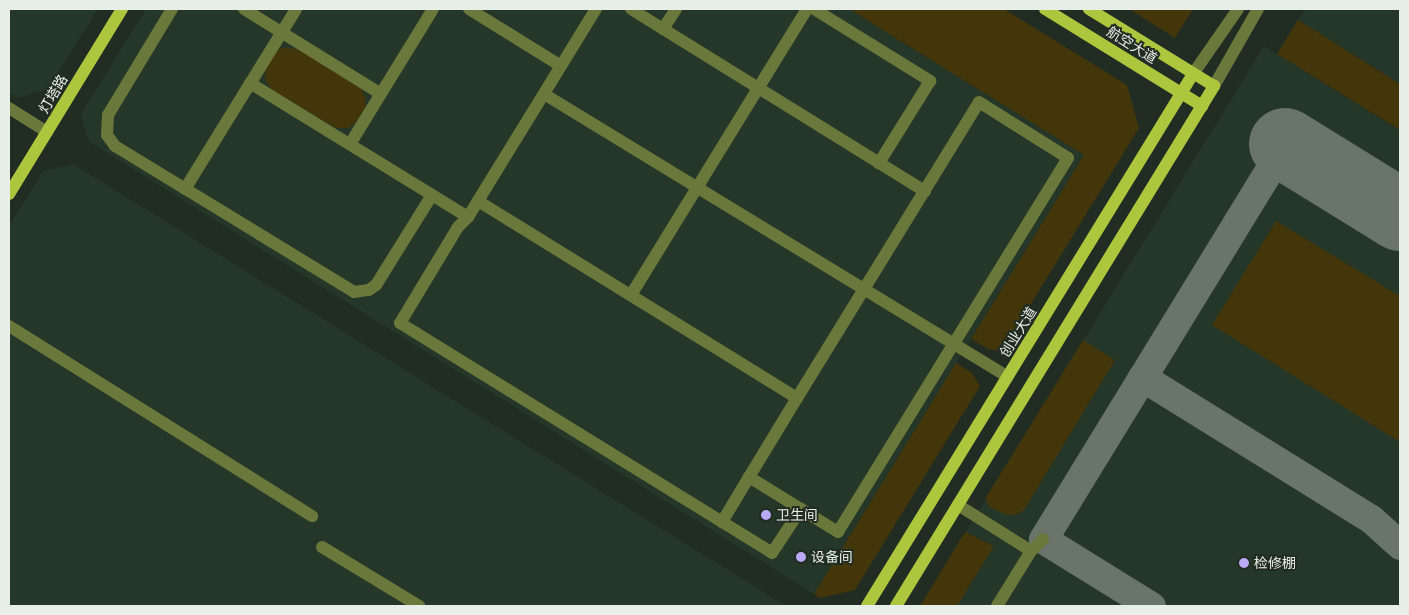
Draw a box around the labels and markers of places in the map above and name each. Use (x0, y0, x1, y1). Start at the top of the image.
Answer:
place label: 卫生间 (776, 507, 818, 523)
marker: 卫生间 (760, 509, 772, 521)
place label: 设备间 (811, 549, 853, 565)
marker: 设备间 (795, 551, 807, 563)
place label: 检修棚 (1254, 555, 1296, 571)
marker: 检修棚 (1238, 557, 1250, 569)

